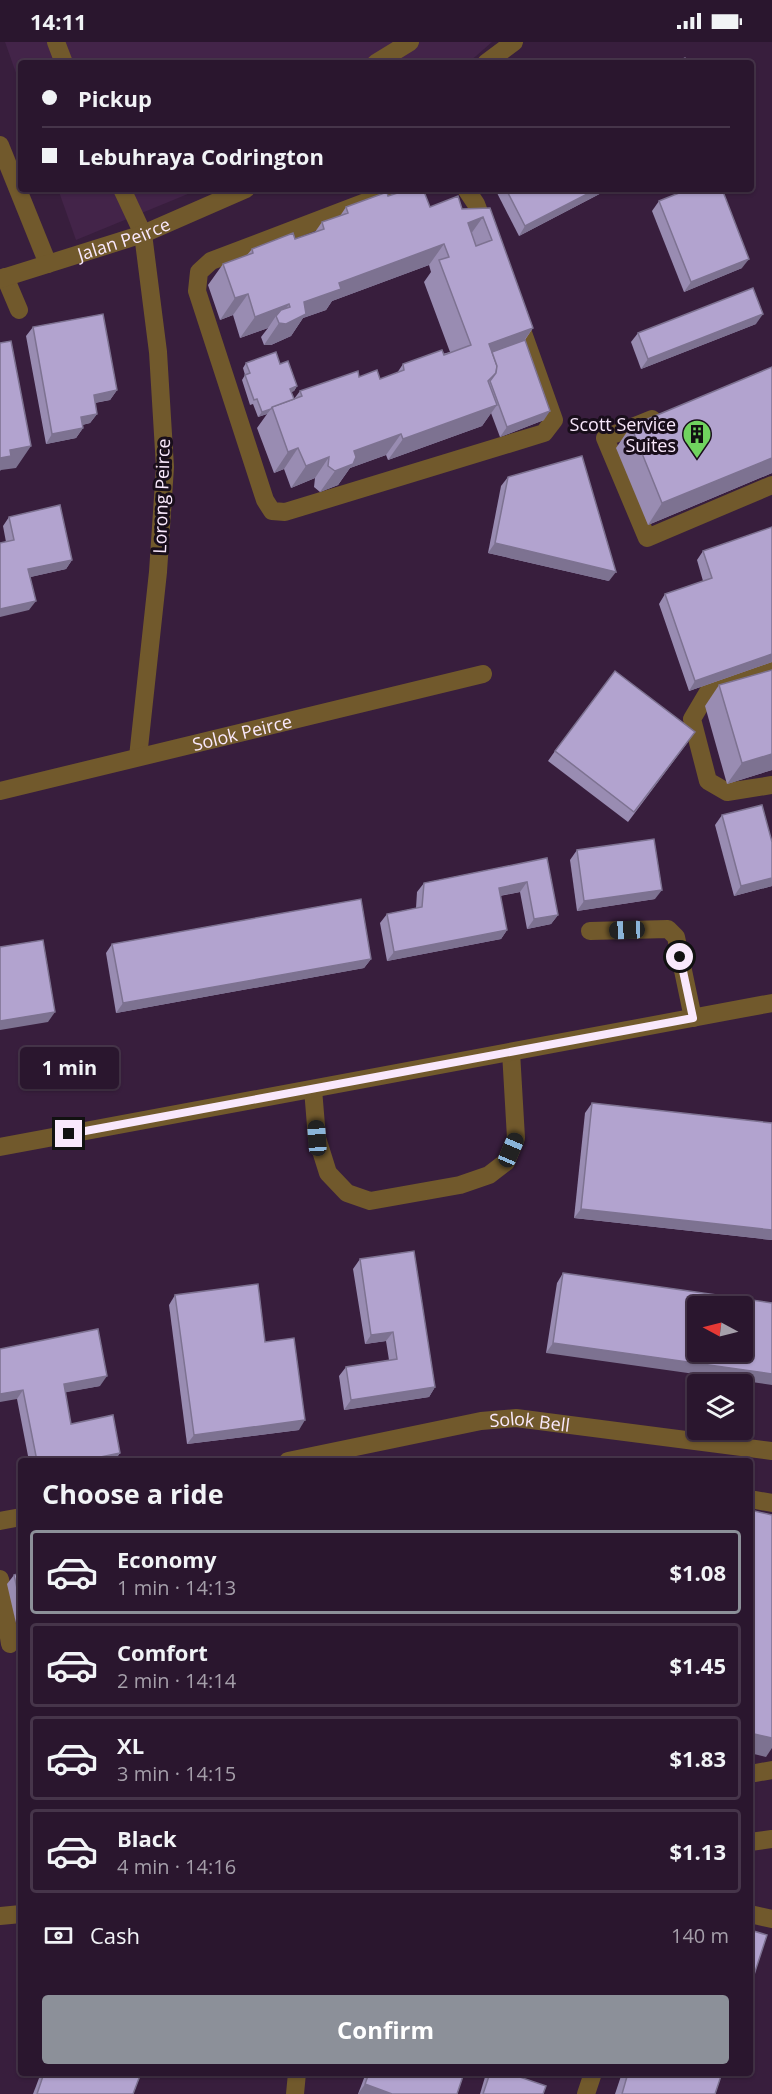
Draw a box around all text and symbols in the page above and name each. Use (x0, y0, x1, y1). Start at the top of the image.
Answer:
text: 14:11 (30, 6, 87, 36)
text: Pickup (78, 83, 152, 113)
text: Lebuhraya Codrington (78, 141, 324, 171)
street label: Jalan Peirce (72, 212, 174, 267)
place label: Scott Service Suites (570, 412, 676, 457)
building icon: Scott Service Suites (681, 418, 713, 460)
street label: Lorong Peirce (147, 438, 175, 554)
street label: Solok Peirce (190, 709, 294, 756)
car (609, 920, 645, 940)
route start (666, 943, 693, 970)
callout: 1 min (20, 1047, 118, 1089)
text: 1 min (42, 1054, 97, 1081)
car (307, 1119, 327, 1157)
route end (55, 1120, 82, 1147)
car (496, 1130, 526, 1170)
north arrow (687, 1296, 753, 1362)
map controls (687, 1296, 753, 1440)
button: layers (687, 1374, 753, 1440)
street label: Solok Bell (488, 1406, 571, 1437)
text: Choose a ride (42, 1475, 224, 1512)
text: Economy (117, 1544, 216, 1574)
icon: car (45, 1545, 99, 1599)
text: $1.08 (669, 1557, 726, 1587)
text: 1 min · 14:13 (117, 1574, 236, 1601)
text: Comfort (117, 1637, 208, 1667)
icon: car (45, 1638, 99, 1692)
text: $1.45 (669, 1650, 726, 1680)
text: 2 min · 14:14 (117, 1667, 236, 1694)
text: XL (117, 1730, 144, 1760)
icon: car (45, 1731, 99, 1785)
text: $1.83 (669, 1743, 726, 1773)
text: 3 min · 14:15 (117, 1760, 236, 1787)
text: Black (117, 1823, 177, 1853)
icon: car (45, 1824, 99, 1878)
text: $1.13 (669, 1836, 726, 1866)
text: 4 min · 14:16 (117, 1853, 236, 1880)
icon: cash (42, 1919, 75, 1952)
text: Cash (90, 1920, 140, 1950)
text: 140 m (671, 1922, 729, 1949)
button: Confirm (42, 1995, 729, 2064)

